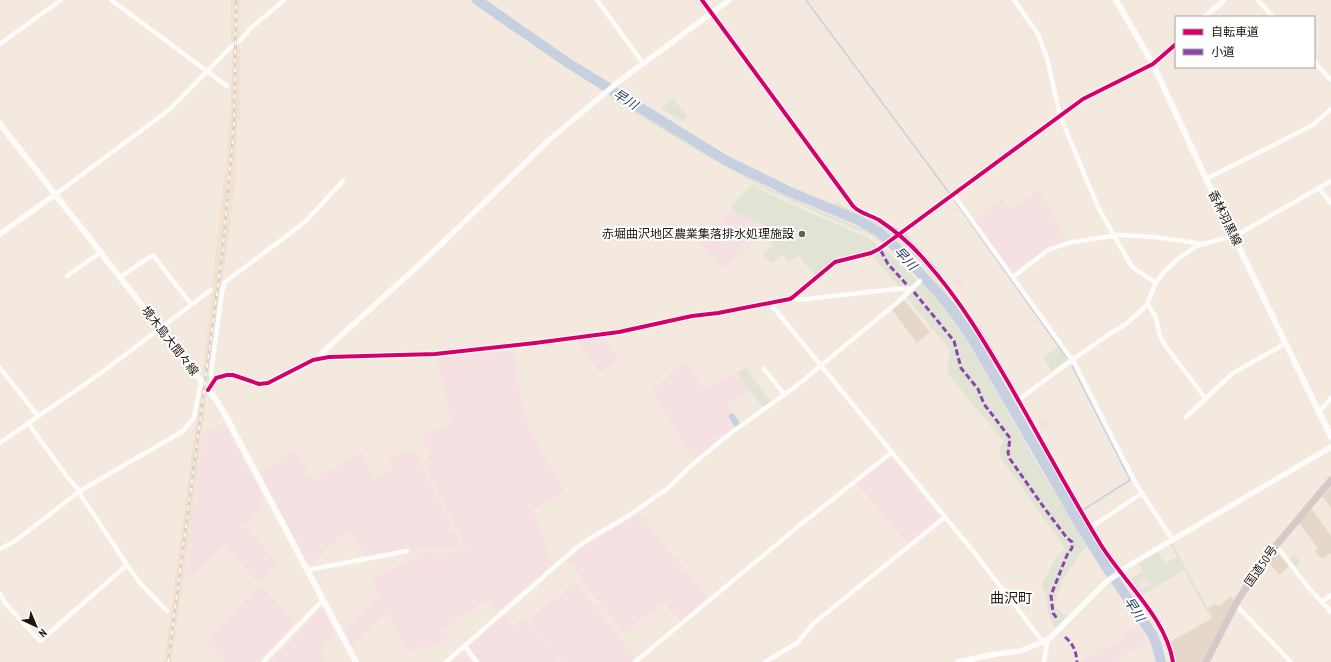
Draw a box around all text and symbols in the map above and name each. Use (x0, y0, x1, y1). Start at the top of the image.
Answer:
legend (1175, 16, 1315, 68)
text: 自転車道 (1211, 24, 1259, 39)
text: 小道 (1211, 44, 1235, 59)
water label: 早川 (610, 85, 643, 115)
street label: 香林羽黒線 (1206, 188, 1245, 248)
place label: 赤堀曲沢地区農業集落排水処理施設 (602, 226, 794, 241)
marker: 赤堀曲沢地区農業集落排水処理施設 (797, 229, 807, 239)
water label: 早川 (891, 243, 922, 275)
street label: 境木島大間々線 (139, 303, 202, 378)
street label: 国道50号 (1241, 542, 1280, 589)
district label: 曲沢町 (990, 589, 1032, 607)
water label: 早川 (1120, 594, 1150, 626)
north arrow (16, 606, 56, 646)
text: N (36, 626, 50, 640)

